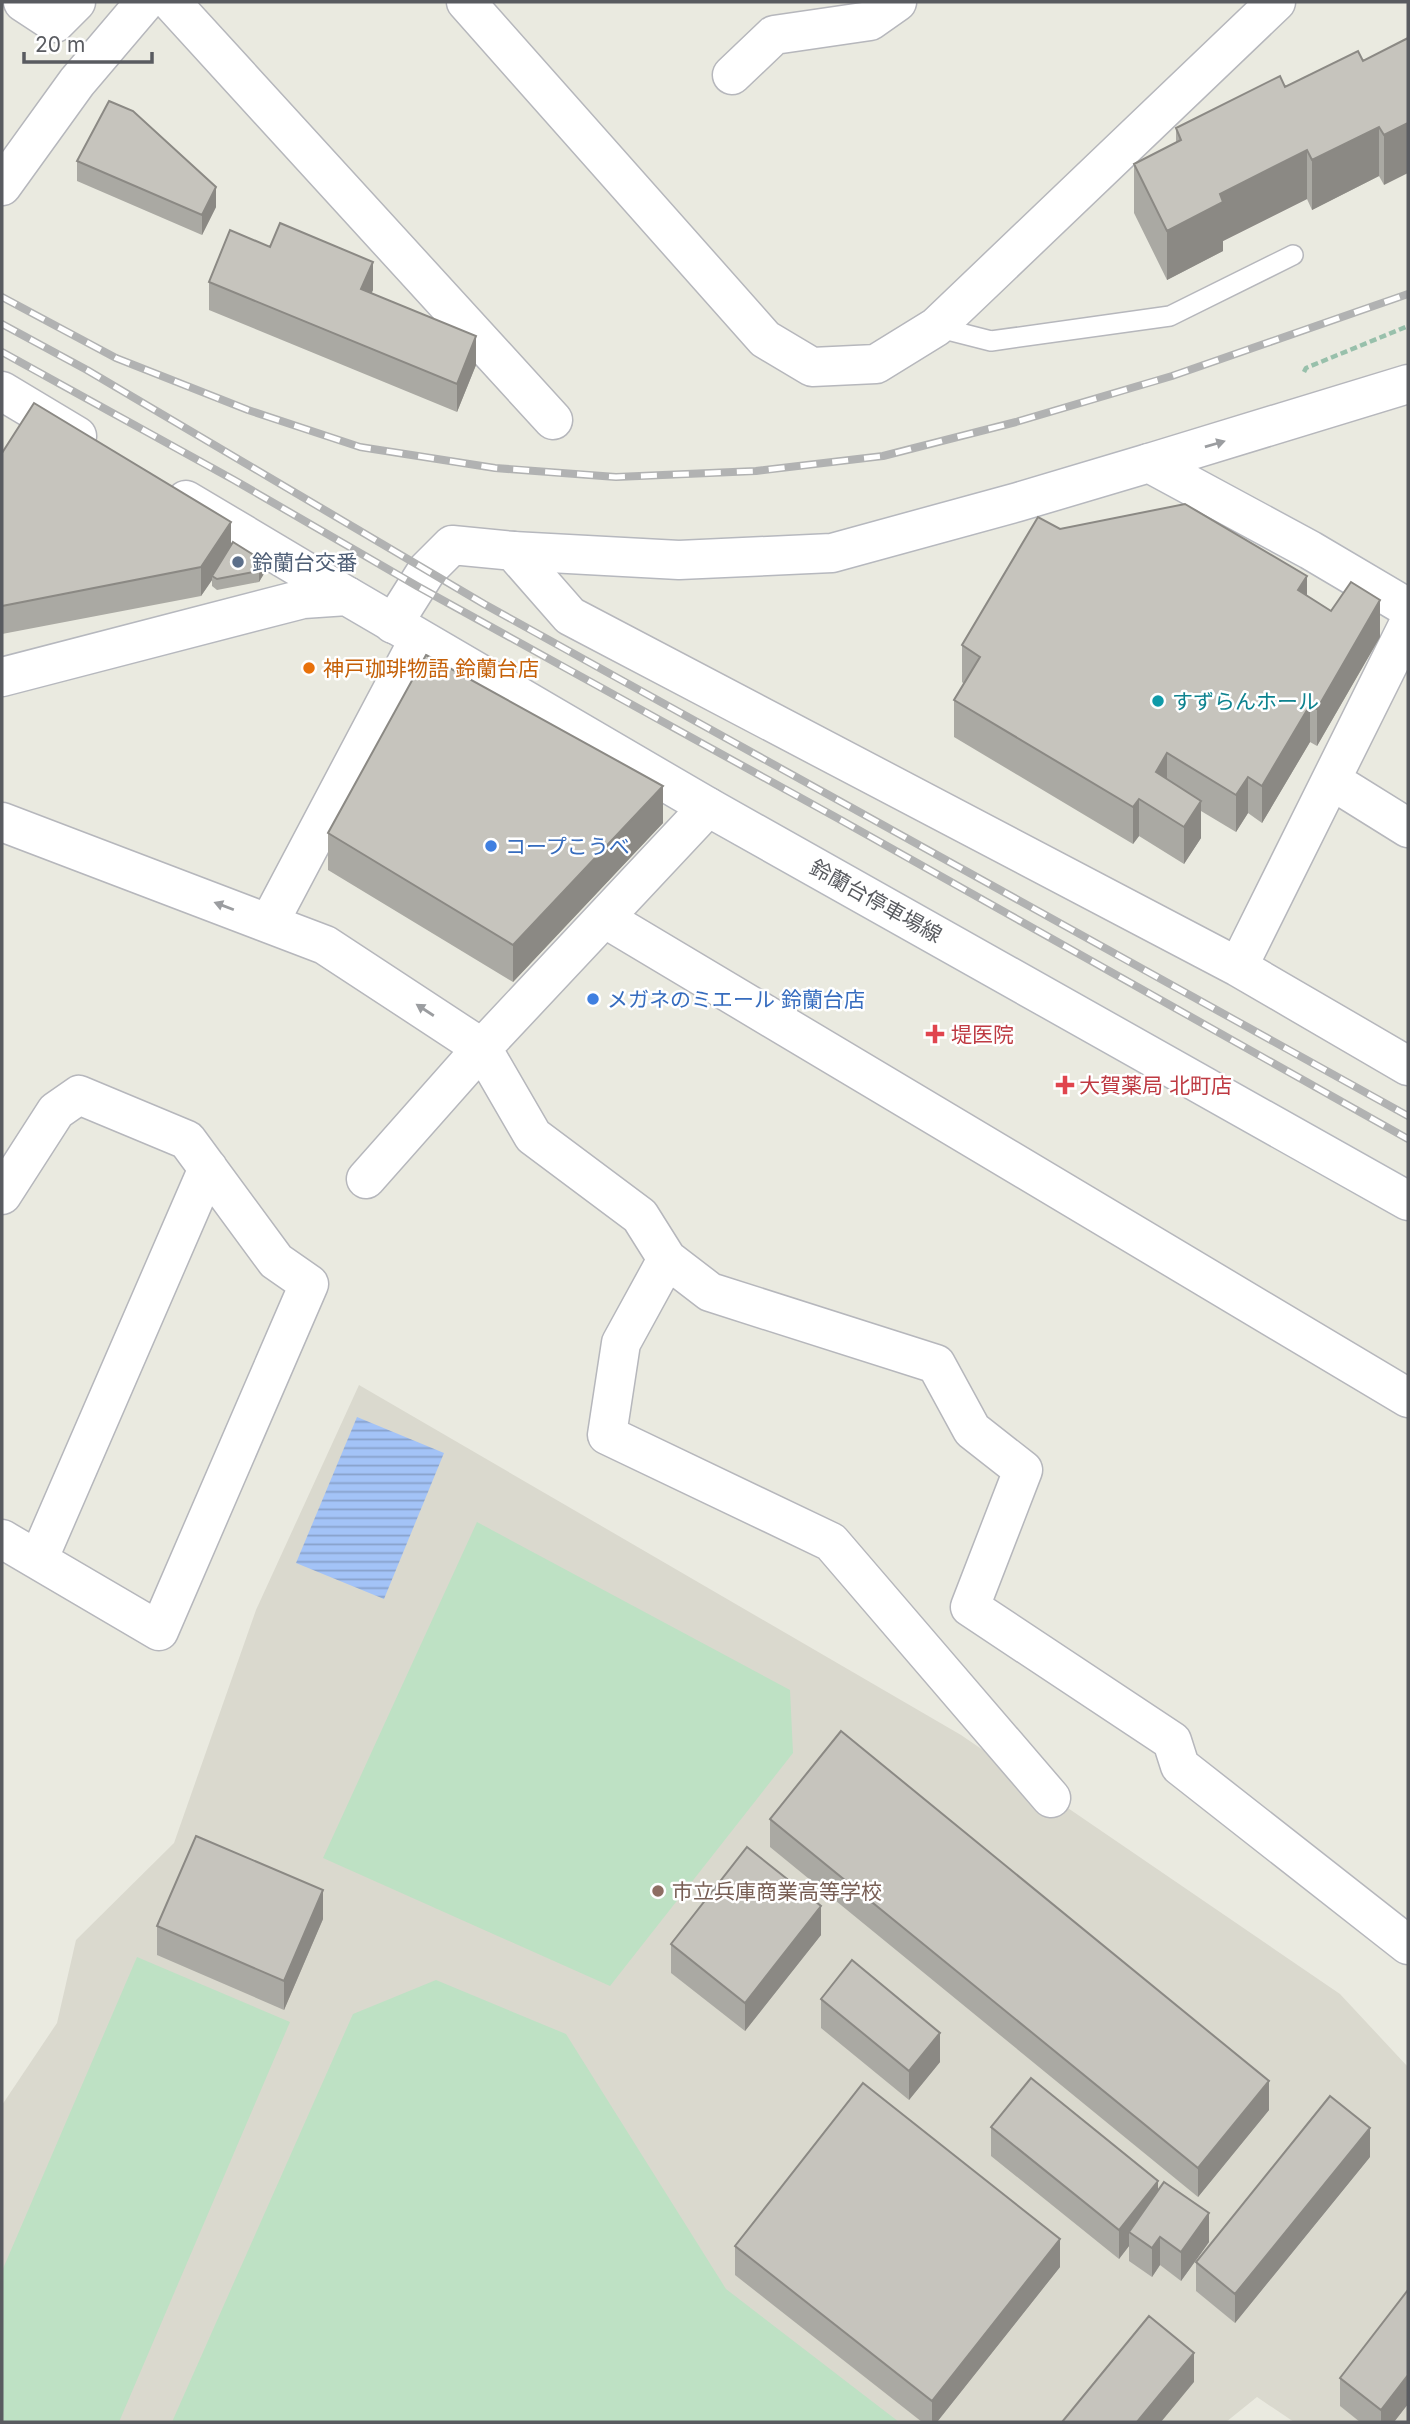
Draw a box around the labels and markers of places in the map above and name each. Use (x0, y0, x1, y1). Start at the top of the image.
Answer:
place label: 鈴蘭台交番 (252, 550, 357, 575)
marker: 鈴蘭台交番 (230, 554, 246, 570)
place label: 神戸珈琲物語 鈴蘭台店 (323, 656, 539, 681)
marker: 神戸珈琲物語 鈴蘭台店 (301, 660, 317, 676)
place label: すずらんホール (1172, 689, 1319, 714)
marker: すずらんホール (1150, 693, 1166, 709)
place label: コープこうべ (505, 834, 630, 859)
marker: コープこうべ (483, 838, 499, 854)
place label: メガネのミエール 鈴蘭台店 (607, 987, 865, 1012)
marker: メガネのミエール 鈴蘭台店 (585, 991, 601, 1007)
place label: 堤医院 (951, 1022, 1014, 1047)
marker: 堤医院 (925, 1024, 945, 1044)
place label: 大賀薬局 北町店 (1079, 1073, 1232, 1098)
marker: 大賀薬局 北町店 (1057, 1077, 1073, 1093)
place label: 市立兵庫商業高等学校 (672, 1879, 882, 1904)
marker: 市立兵庫商業高等学校 (650, 1883, 666, 1899)

